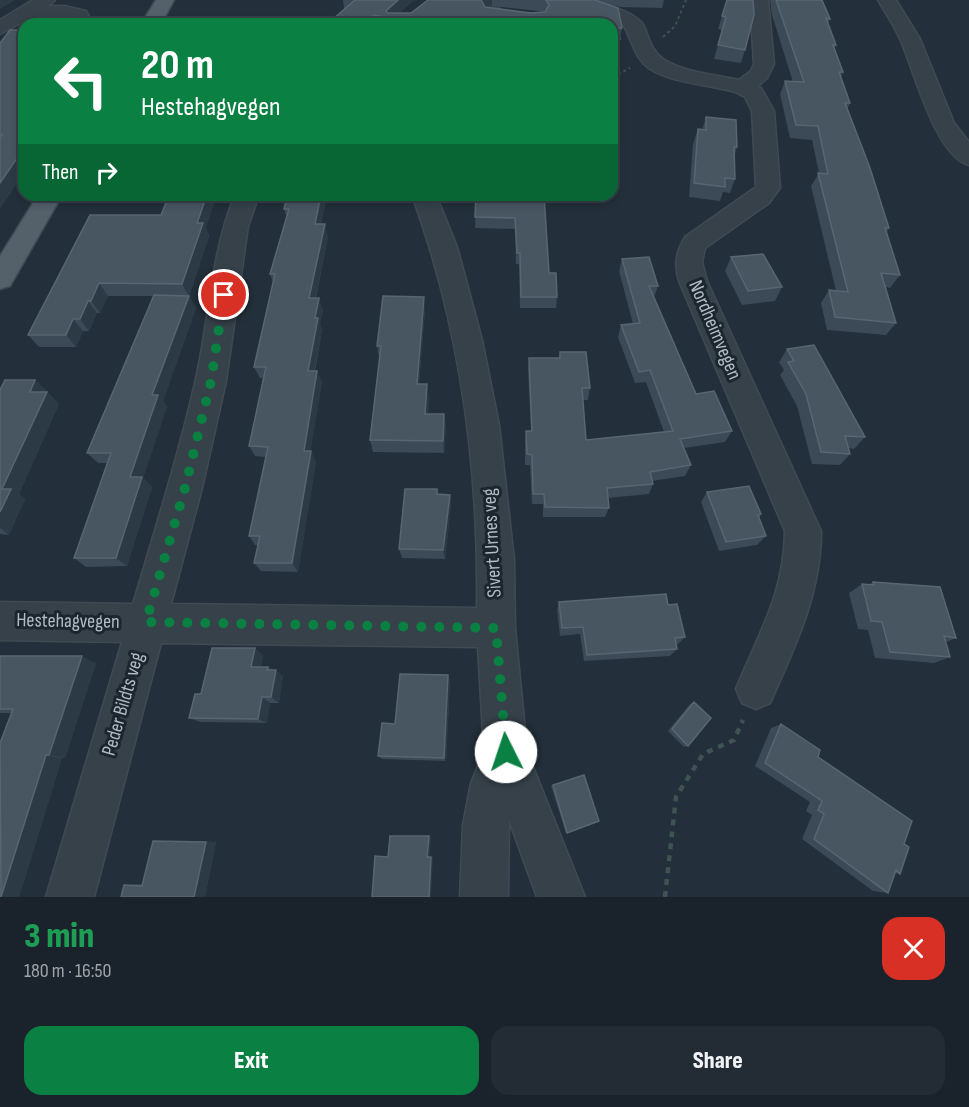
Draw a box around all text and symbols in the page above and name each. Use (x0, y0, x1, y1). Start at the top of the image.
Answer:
text: 20 m (141, 40, 214, 91)
icon: left (42, 42, 120, 120)
text: Hestehagvegen (141, 91, 281, 123)
icon: right (90, 156, 123, 189)
text: Then (42, 159, 78, 186)
pin (198, 269, 249, 320)
street label: Nordheimvegen (683, 277, 747, 383)
icon: arrive (207, 278, 240, 311)
street label: Sivert Urnes veg (477, 488, 507, 598)
street label: Hestehagvegen (16, 608, 120, 634)
street label: Peder Bildts veg (97, 650, 149, 758)
position arrow (474, 720, 538, 784)
text: 3 min (24, 915, 94, 958)
button: close (882, 917, 945, 980)
text: 180 m · 16:50 (24, 959, 112, 983)
button: Exit (24, 1026, 479, 1095)
button: Share (491, 1026, 945, 1095)

